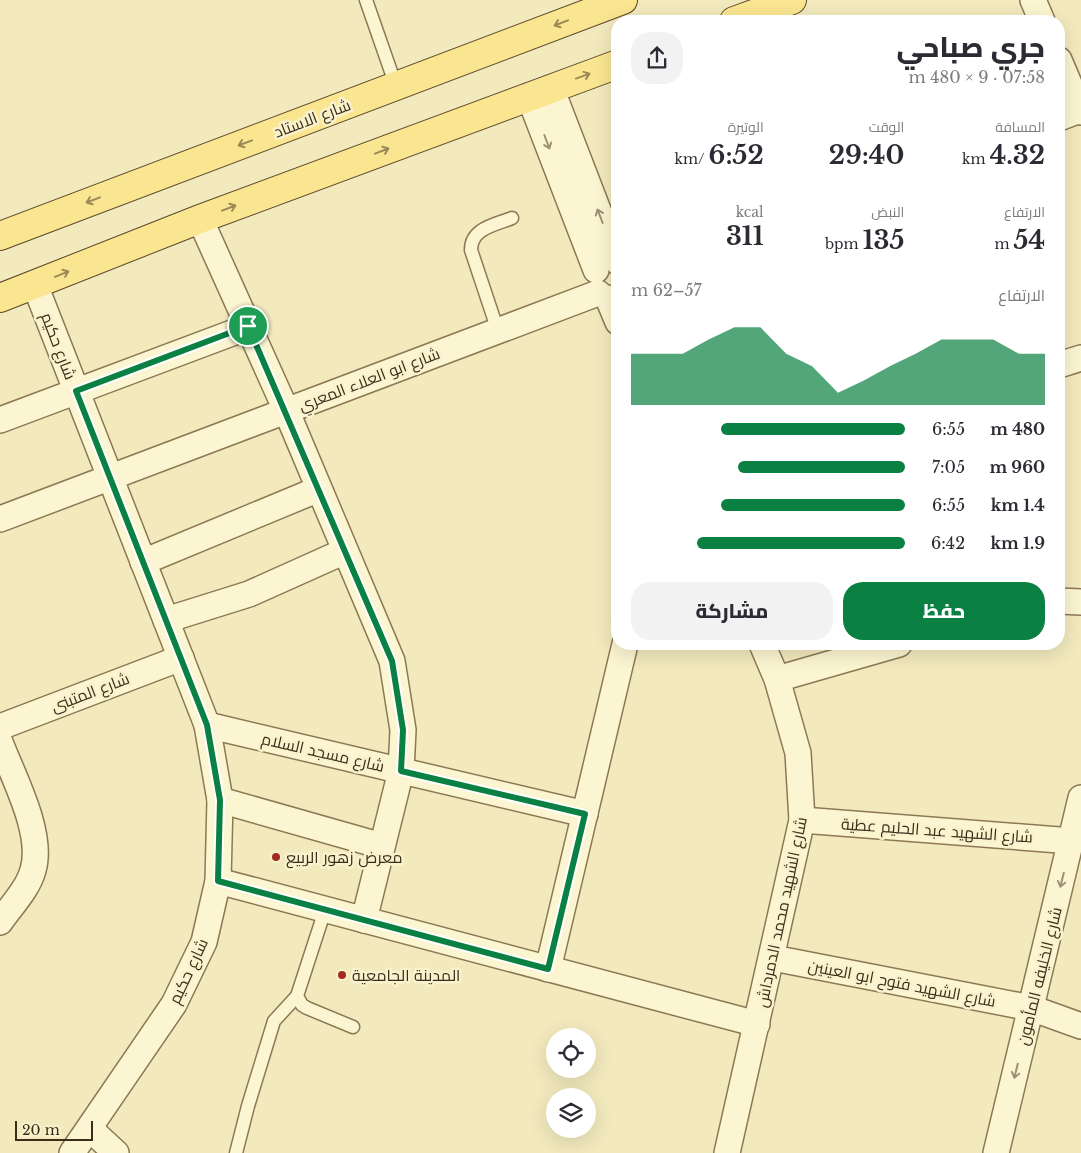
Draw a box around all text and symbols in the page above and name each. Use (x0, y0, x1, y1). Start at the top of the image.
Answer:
one-way arrow (554, 19, 569, 29)
text: جري صباحي (896, 30, 1045, 65)
button: share (631, 32, 683, 84)
text: 07:58 · 9 × 480 m (908, 67, 1045, 87)
one-way arrow (575, 71, 590, 80)
street label: شارع الاستاد (271, 94, 354, 144)
text: الوتيرة (728, 118, 764, 136)
text: الوقت (869, 118, 904, 136)
text: المسافة (995, 118, 1045, 136)
one-way arrow (543, 134, 552, 149)
one-way arrow (238, 139, 254, 148)
text: 6:52 (709, 140, 764, 171)
text: 29:40 (829, 140, 904, 171)
text: 4.32 (990, 140, 1045, 171)
one-way arrow (373, 146, 389, 155)
text: /km (674, 150, 709, 168)
text: km (962, 150, 990, 168)
one-way arrow (86, 196, 102, 205)
one-way arrow (221, 203, 237, 212)
text: kcal (736, 203, 764, 221)
text: النبض (871, 203, 904, 221)
text: الارتفاع (1004, 203, 1045, 221)
one-way arrow (595, 209, 604, 224)
text: 311 (726, 221, 764, 252)
text: 135 (863, 225, 904, 256)
text: 54 (1014, 225, 1045, 256)
text: bpm (825, 235, 863, 253)
text: m (994, 235, 1014, 253)
one-way arrow (54, 269, 69, 278)
text: 57–62 m (631, 280, 702, 300)
text: الارتفاع (998, 285, 1045, 305)
pin (227, 305, 269, 347)
street label: شارع حكيم (35, 310, 81, 383)
icon: arrive (234, 312, 262, 340)
street label: شارع ابو العلاء المعري (296, 343, 444, 419)
text: 6:55 (932, 419, 965, 439)
text: 480 m (990, 419, 1045, 439)
text: 7:05 (932, 457, 965, 477)
text: 960 m (989, 457, 1045, 477)
text: 6:55 (932, 495, 965, 515)
text: 1.4 km (991, 495, 1045, 515)
text: 6:42 (931, 533, 965, 553)
text: 1.9 km (990, 533, 1045, 553)
button: مشاركة (631, 582, 833, 640)
button: حفظ (843, 582, 1045, 640)
street label: شارع المتبنى (48, 668, 133, 718)
street label: شارع مسجد السلام (259, 728, 386, 778)
street label: شارع الشهيد عبد الحليم عطية (840, 813, 1034, 849)
street label: شارع الشهيد محمد الدمرداش (751, 815, 813, 1009)
place label: معرض زهور الربيع (286, 847, 402, 869)
marker: معرض زهور الربيع (270, 851, 282, 863)
one-way arrow (1057, 871, 1066, 887)
street label: شارع الخليفه المأمون (1012, 905, 1068, 1048)
street label: شارع حكيم (164, 935, 214, 1008)
street label: شارع الشهيد فتوح ابو العينين (806, 955, 997, 1013)
place label: المدينة الجامعية (352, 965, 460, 985)
marker: المدينة الجامعية (336, 969, 348, 981)
map controls (546, 1028, 596, 1138)
button: locate (546, 1028, 596, 1078)
one-way arrow (1010, 1063, 1020, 1079)
button: layers (546, 1088, 596, 1138)
scale bar (15, 1118, 92, 1141)
text: 20 m (22, 1121, 60, 1139)

